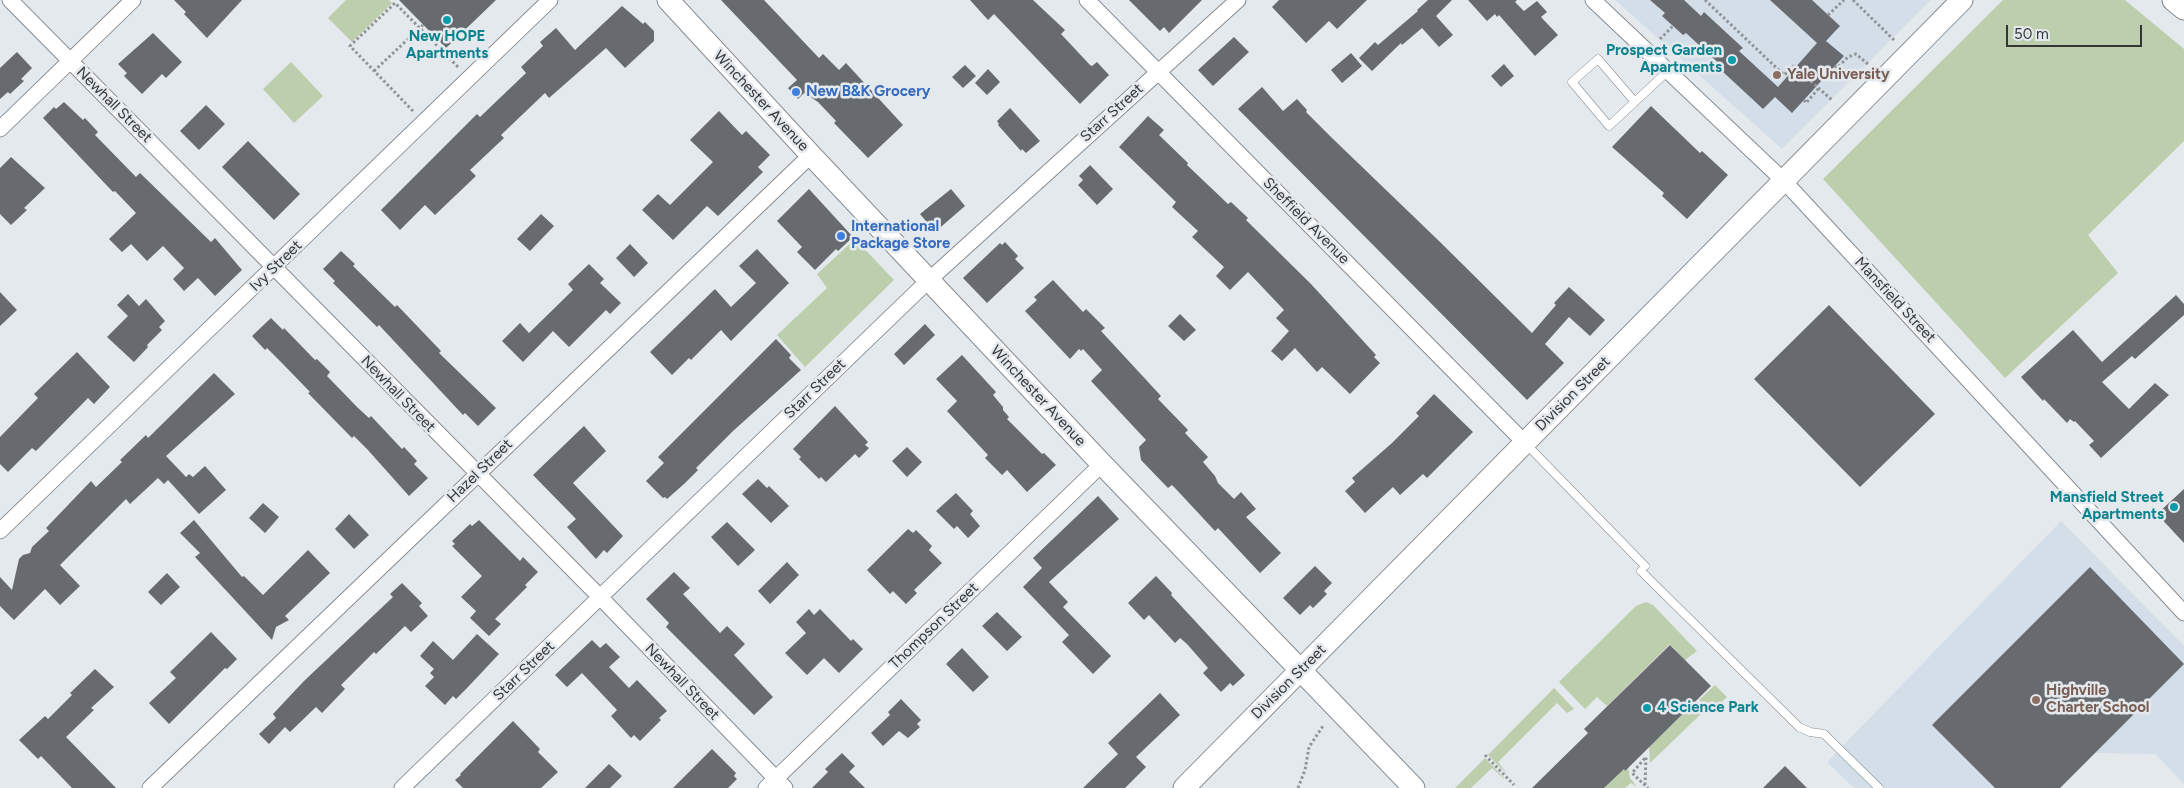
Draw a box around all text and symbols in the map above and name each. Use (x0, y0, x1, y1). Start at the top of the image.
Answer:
marker: New HOPE Apartments (441, 14, 453, 26)
scale bar (2009, 15, 2145, 47)
text: 50 m (2014, 25, 2049, 43)
place label: New HOPE Apartments (406, 28, 488, 63)
place label: Prospect Garden Apartments (1606, 42, 1722, 77)
street label: Winchester Avenue (710, 47, 812, 155)
marker: Prospect Garden Apartments (1726, 54, 1738, 66)
street label: Newhall Street (72, 63, 156, 147)
place label: Yale University (1787, 66, 1890, 84)
marker: Yale University (1771, 69, 1783, 81)
street label: Starr Street (1077, 80, 1147, 146)
place label: New B&K Grocery (806, 83, 930, 101)
marker: New B&K Grocery (790, 86, 802, 98)
street label: Sheffield Avenue (1259, 174, 1353, 268)
place label: International Package Store (851, 218, 950, 253)
marker: International Package Store (835, 230, 847, 242)
street label: Ivy Street (246, 237, 306, 295)
street label: Mansfield Street (1851, 253, 1939, 347)
street label: Winchester Avenue (987, 342, 1089, 450)
street label: Newhall Street (357, 352, 439, 436)
street label: Division Street (1532, 353, 1614, 435)
street label: Starr Street (781, 355, 849, 423)
street label: Hazel Street (444, 436, 516, 506)
place label: Mansfield Street Apartments (2050, 489, 2164, 524)
marker: Mansfield Street Apartments (2168, 501, 2180, 513)
street label: Thompson Street (886, 579, 982, 673)
street label: Starr Street (490, 637, 558, 705)
street label: Newhall Street (641, 640, 723, 724)
street label: Division Street (1248, 641, 1330, 723)
place label: Highville Charter School (2046, 682, 2150, 717)
marker: Highville Charter School (2030, 694, 2042, 706)
place label: 4 Science Park (1657, 699, 1759, 717)
marker: 4 Science Park (1641, 702, 1653, 714)

